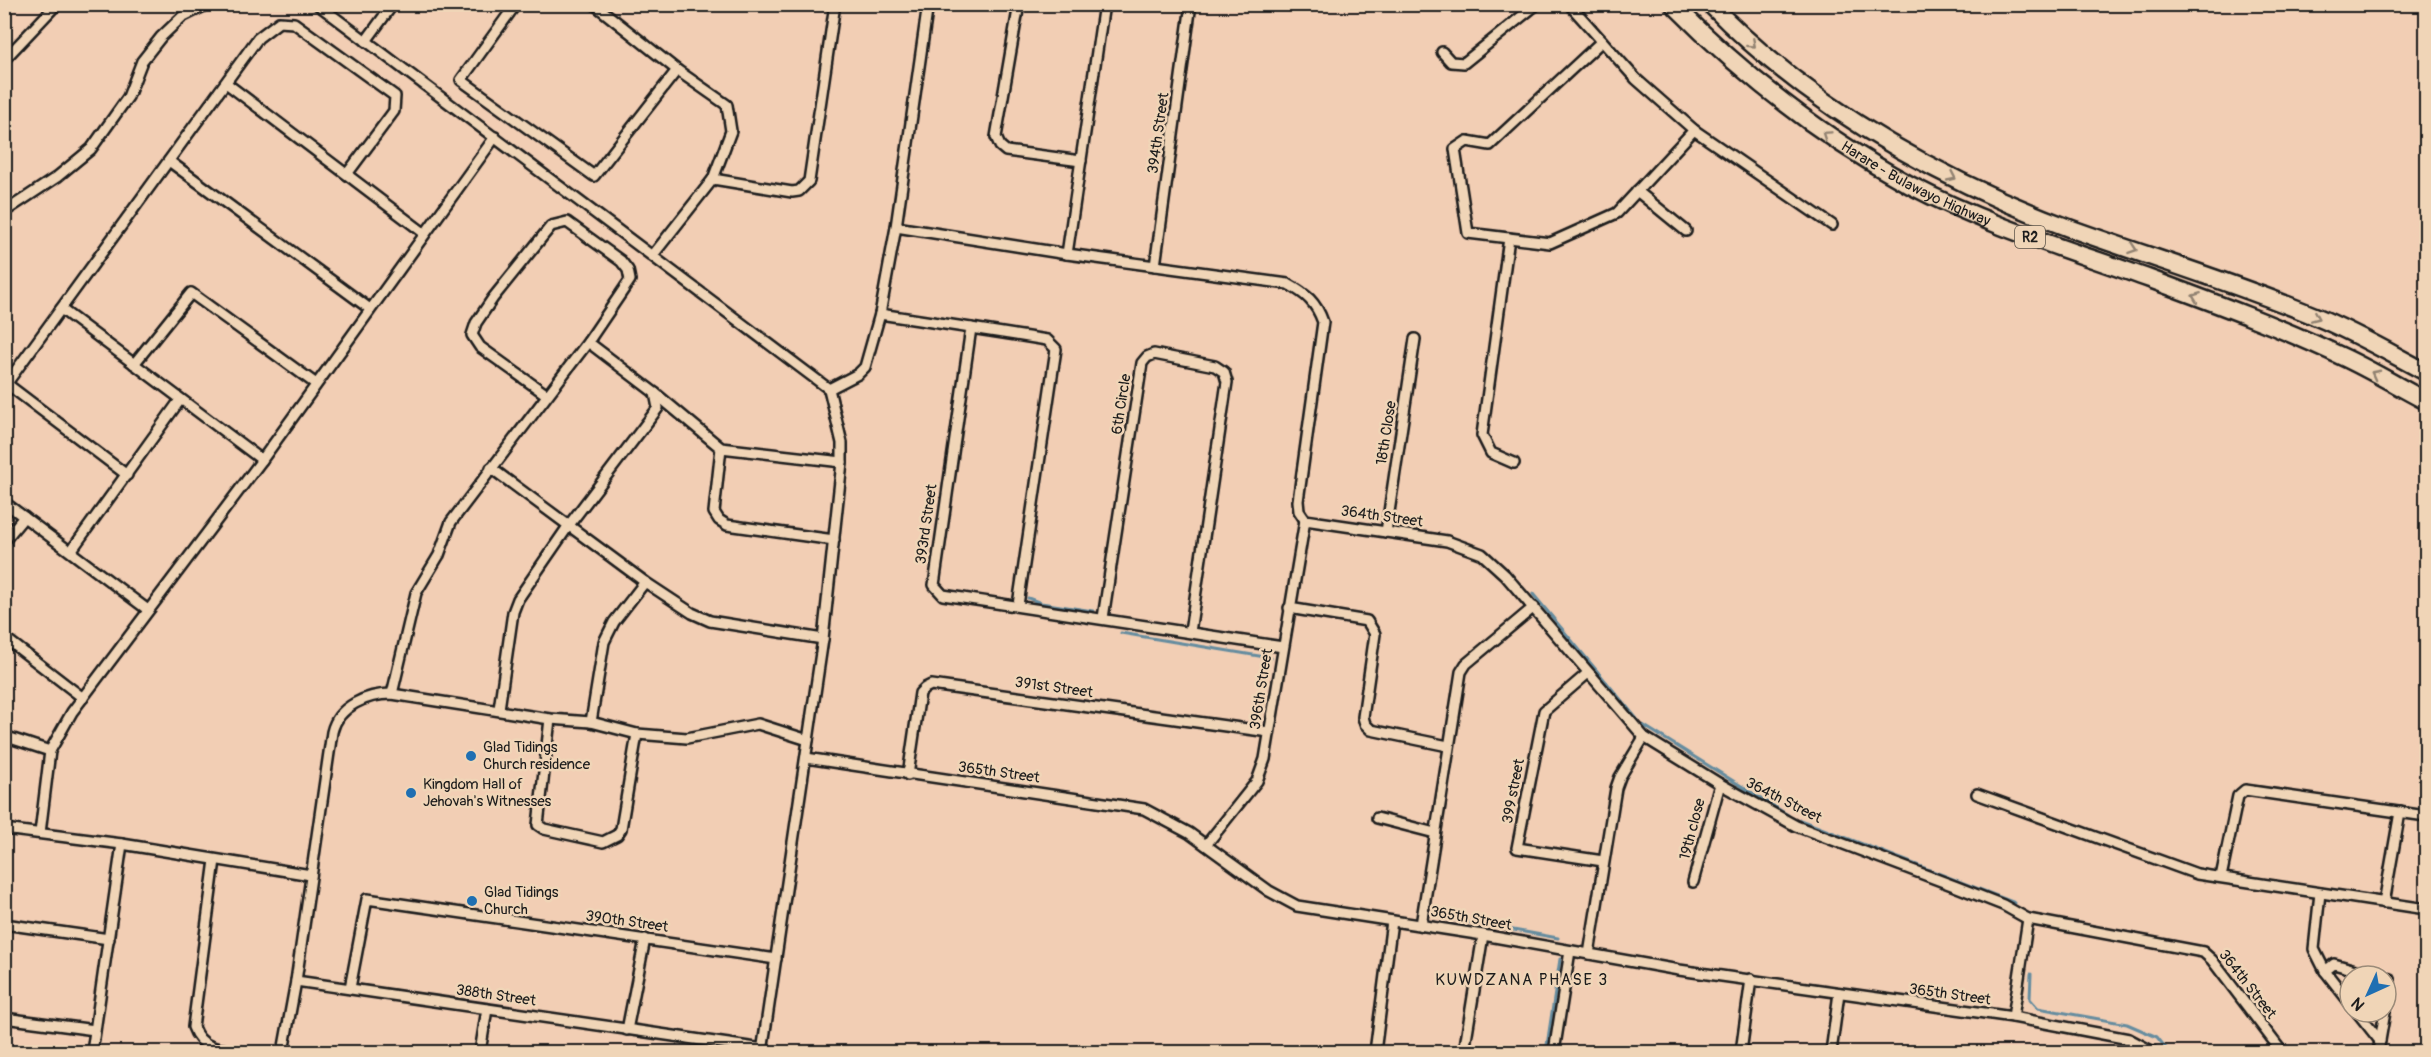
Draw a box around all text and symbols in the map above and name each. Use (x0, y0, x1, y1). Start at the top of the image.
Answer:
one-way arrow (1746, 37, 1756, 48)
street label: 394th Street (1143, 90, 1174, 175)
one-way arrow (1822, 131, 1833, 142)
street label: Harare - Bulawayo Highway (1837, 137, 1994, 231)
one-way arrow (1945, 170, 1956, 182)
road number: R2 (2015, 226, 2045, 248)
one-way arrow (2127, 242, 2138, 254)
one-way arrow (2191, 292, 2202, 304)
one-way arrow (2309, 309, 2320, 321)
one-way arrow (2371, 370, 2381, 381)
street label: 6th Circle (1107, 372, 1136, 436)
street label: 18th Close (1372, 399, 1401, 467)
street label: 393rd Street (911, 482, 942, 565)
street label: 364th Street (1340, 501, 1425, 532)
street label: 396th Street (1246, 646, 1277, 731)
street label: 391st Street (1014, 673, 1095, 703)
place label: Glad Tidings Church residence (483, 738, 591, 774)
marker: Glad Tidings Church residence (464, 749, 478, 763)
street label: 399 street (1498, 756, 1529, 825)
street label: 365th Street (957, 757, 1042, 788)
street label: 364th Street (1743, 773, 1826, 828)
place label: Kingdom Hall of Jehovah's Witnesses (423, 775, 552, 811)
marker: Kingdom Hall of Jehovah's Witnesses (404, 786, 418, 800)
street label: 19th close (1675, 796, 1710, 862)
place label: Glad Tidings Church (484, 883, 559, 919)
marker: Glad Tidings Church (465, 894, 479, 908)
street label: 365th Street (1429, 902, 1514, 935)
street label: 390th Street (584, 906, 670, 937)
street label: 364th Street (2215, 946, 2281, 1024)
north arrow (2338, 964, 2398, 1024)
district label: KUWDZANA PHASE 3 (1435, 970, 1609, 990)
street label: 365th Street (1908, 979, 1993, 1010)
street label: 388th Street (455, 980, 538, 1011)
text: N (2347, 993, 2369, 1015)

